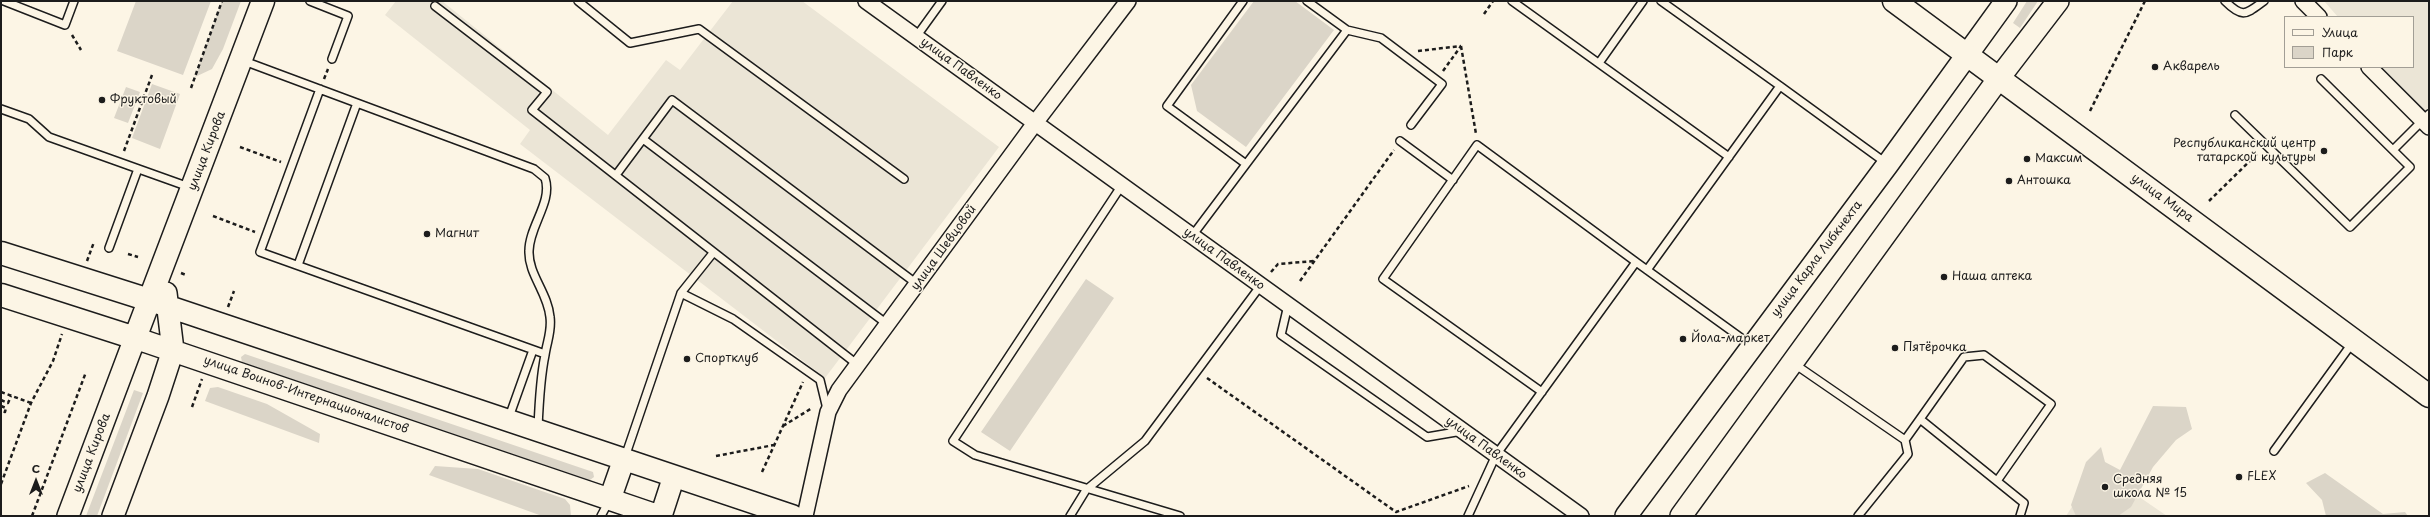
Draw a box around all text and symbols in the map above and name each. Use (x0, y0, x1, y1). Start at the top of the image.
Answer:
legend (2284, 16, 2414, 68)
text: Улица (2322, 23, 2358, 41)
street label: улица Павленко (918, 35, 1004, 103)
text: Парк (2322, 43, 2353, 61)
place label: Акварель (2163, 60, 2220, 74)
marker: Акварель (2150, 62, 2160, 72)
place label: Фруктовый (110, 93, 177, 107)
marker: Фруктовый (97, 95, 107, 105)
street label: улица Кирова (185, 109, 229, 193)
place label: Республиканский центр татарской культуры (2173, 137, 2316, 165)
marker: Республиканский центр татарской культуры (2319, 146, 2329, 156)
place label: Максим (2035, 152, 2083, 166)
marker: Максим (2022, 154, 2032, 164)
street label: улица Мира (2128, 171, 2196, 225)
place label: Антошка (2017, 174, 2071, 188)
marker: Антошка (2004, 176, 2014, 186)
street label: улица Карла Либкнехта (1769, 198, 1865, 320)
street label: улица Шевцовой (908, 203, 980, 293)
street label: улица Павленко (1181, 225, 1267, 293)
place label: Магнит (435, 227, 479, 241)
marker: Магнит (422, 229, 432, 239)
place label: Наша аптека (1952, 270, 2032, 284)
marker: Наша аптека (1939, 272, 1949, 282)
place label: Йола-маркет (1691, 332, 1770, 346)
marker: Йола-маркет (1678, 334, 1688, 344)
place label: Пятёрочка (1903, 341, 1966, 355)
marker: Пятёрочка (1890, 343, 1900, 353)
place label: Спортклуб (695, 352, 758, 366)
street label: улица Воинов-Интернационалистов (202, 353, 410, 437)
marker: Спортклуб (682, 354, 692, 364)
street label: улица Кирова (70, 411, 114, 495)
street label: улица Павленко (1443, 414, 1529, 482)
text: С (32, 460, 40, 477)
north arrow (16, 461, 56, 501)
place label: FLEX (2247, 470, 2276, 484)
marker: FLEX (2234, 472, 2244, 482)
place label: Средняя школа № 15 (2113, 473, 2187, 501)
marker: Средняя школа № 15 (2100, 482, 2110, 492)

